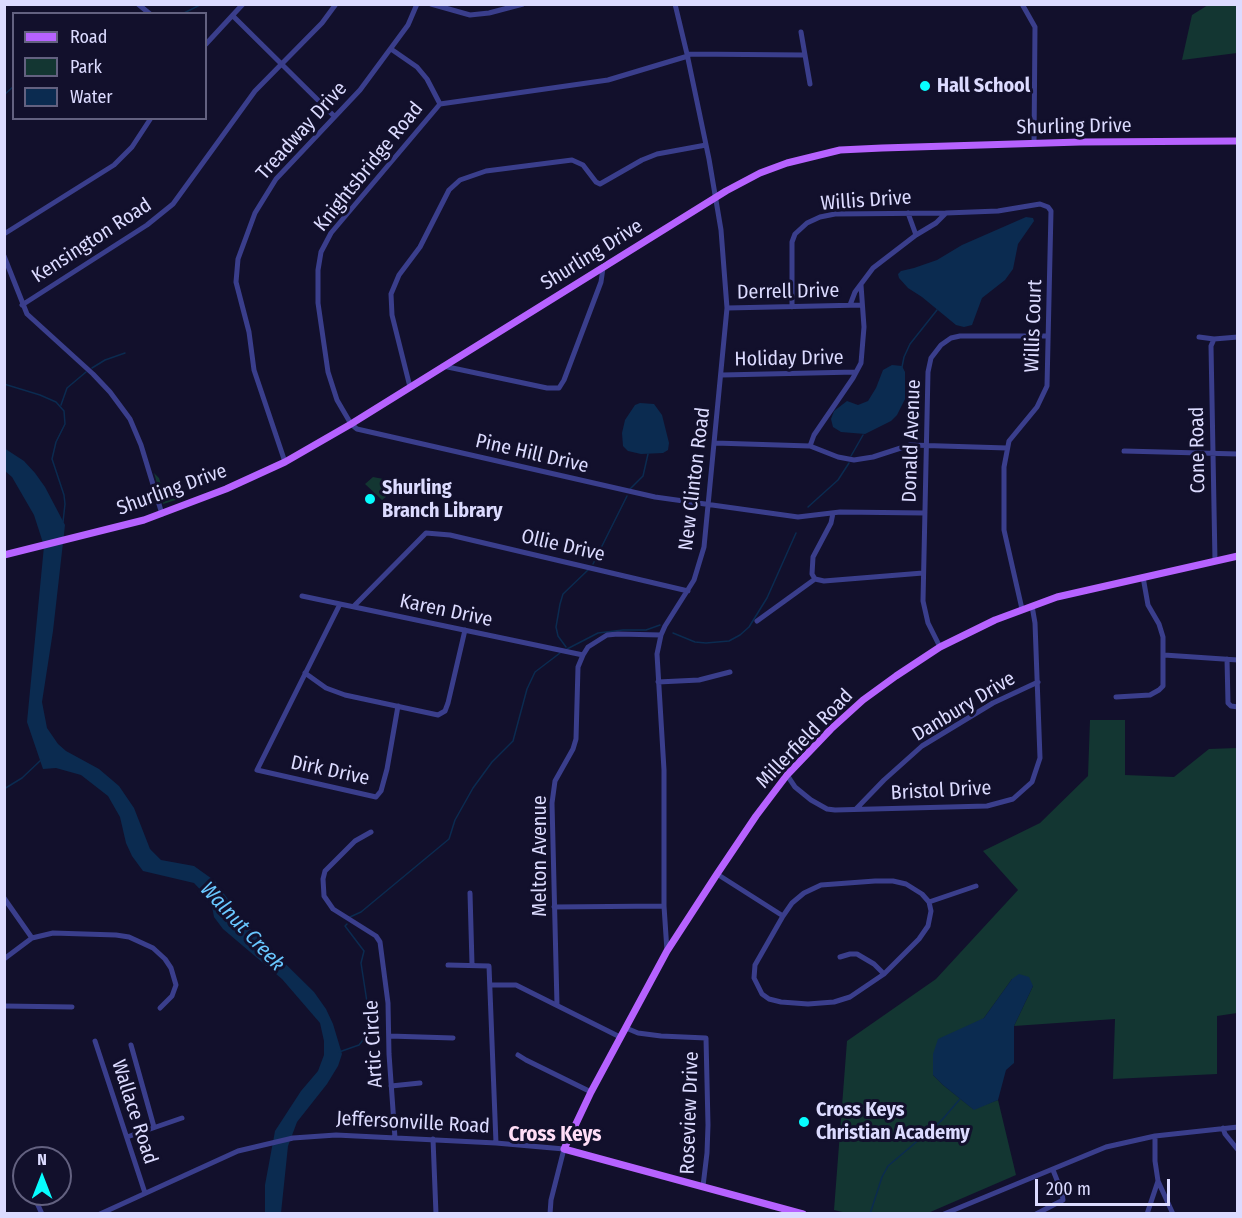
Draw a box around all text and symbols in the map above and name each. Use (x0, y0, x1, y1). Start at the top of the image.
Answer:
legend (12, 12, 207, 120)
text: Road (70, 26, 107, 48)
text: Park (70, 56, 102, 78)
place label: Hall School (937, 74, 1030, 98)
street label: Treadway Drive (252, 77, 352, 185)
marker: Hall School (918, 79, 932, 93)
text: Water (70, 86, 113, 108)
street label: Knightsbridge Road (309, 97, 429, 237)
street label: Shurling Drive (1016, 114, 1132, 140)
street label: Willis Drive (820, 186, 912, 216)
street label: Kensington Road (28, 193, 156, 289)
street label: Shurling Drive (537, 214, 647, 296)
street label: Derrell Drive (737, 279, 839, 305)
street label: Willis Court (1020, 279, 1048, 373)
street label: Holiday Drive (734, 346, 844, 372)
street label: Donald Avenue (898, 379, 926, 503)
street label: New Clinton Road (674, 406, 716, 552)
street label: Cone Road (1185, 406, 1211, 494)
street label: Pine Hill Drive (473, 429, 591, 479)
street label: Shurling Drive (114, 459, 230, 521)
place label: Shurling Branch Library (382, 476, 503, 523)
marker: Shurling Branch Library (363, 492, 377, 506)
street label: Ollie Drive (519, 525, 607, 567)
street label: Karen Drive (397, 589, 495, 633)
street label: Danbury Drive (908, 667, 1020, 747)
street label: Millerfield Road (752, 684, 858, 794)
street label: Dirk Drive (288, 751, 372, 791)
street label: Bristol Drive (890, 776, 992, 806)
street label: Melton Avenue (528, 795, 552, 917)
water label: Walnut Creek (194, 877, 290, 977)
street label: Artic Circle (360, 1000, 388, 1088)
street label: Roseview Drive (676, 1051, 704, 1175)
street label: Wallace Road (106, 1057, 162, 1167)
place label: Cross Keys Christian Academy (816, 1098, 970, 1145)
street label: Jeffersonville Road (336, 1107, 490, 1139)
marker: Cross Keys Christian Academy (797, 1115, 811, 1129)
district label: Cross Keys (509, 1122, 601, 1148)
north arrow (12, 1146, 72, 1206)
text: N (37, 1150, 47, 1169)
scale bar (1038, 1167, 1173, 1205)
text: 200 m (1046, 1178, 1091, 1200)

